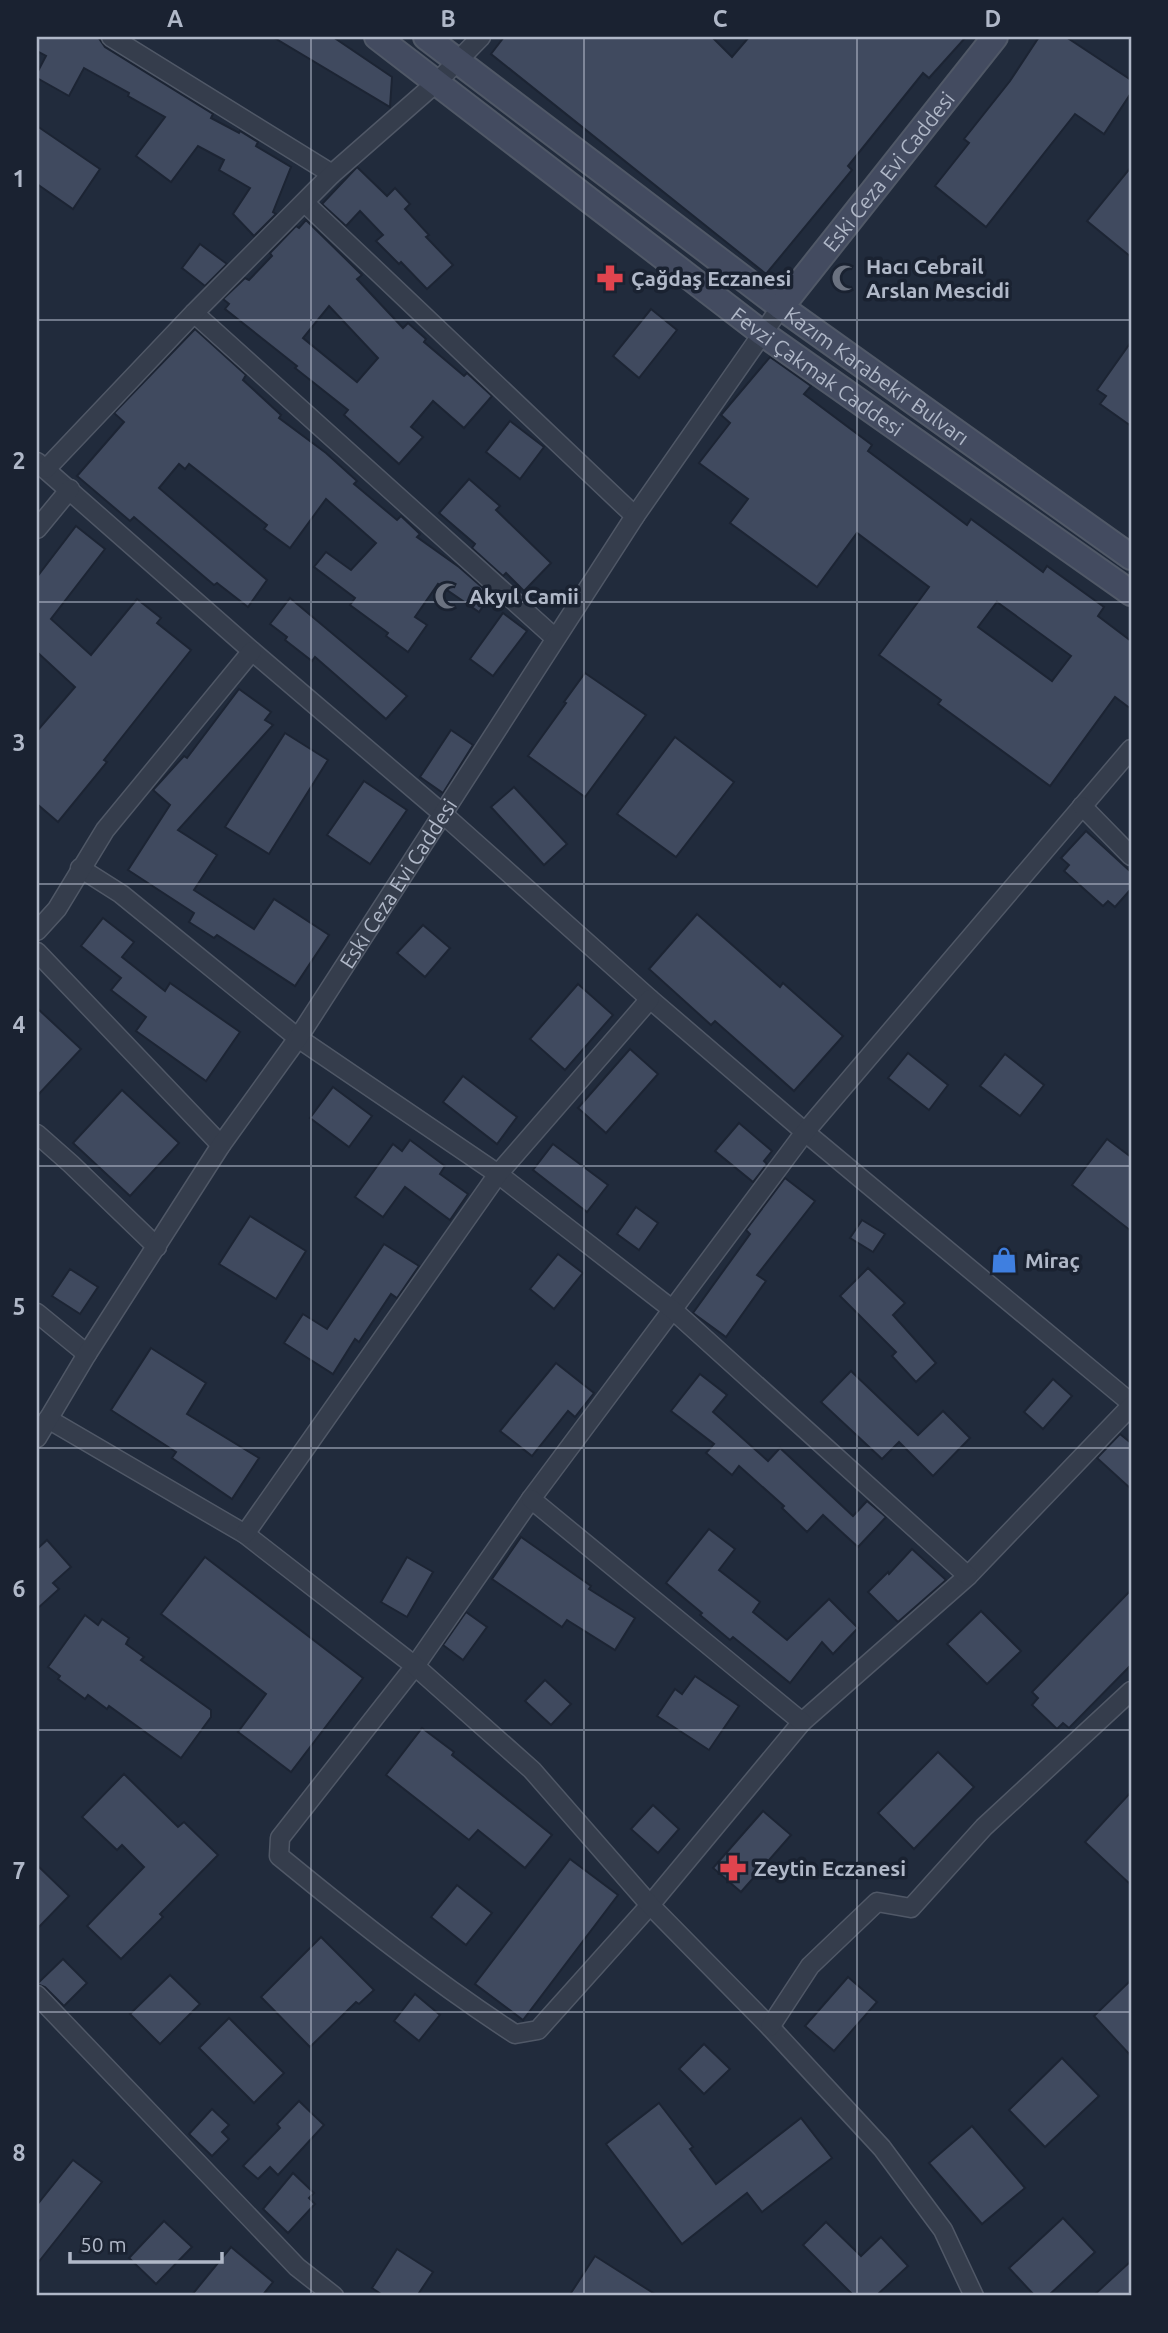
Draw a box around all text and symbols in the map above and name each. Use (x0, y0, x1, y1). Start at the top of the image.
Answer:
text: A (167, 6, 183, 31)
text: B (440, 6, 456, 31)
text: C (713, 6, 728, 31)
text: D (985, 6, 1001, 31)
street label: Eski Ceza Evi Caddesi (818, 87, 959, 256)
text: 1 (13, 166, 25, 191)
place label: Hacı Cebrail Arslan Mescidi (866, 254, 1010, 302)
pharmacy icon: Çağdaş Eczanesi (595, 263, 625, 293)
mosque icon: Hacı Cebrail Arslan Mescidi (830, 263, 860, 293)
place label: Çağdaş Eczanesi (631, 266, 791, 290)
street label: Fevzi Çakmak Caddesi (727, 302, 908, 441)
street label: Kazım Karabekir Bulvarı (780, 302, 974, 450)
text: 2 (13, 448, 25, 473)
mosque icon: Akyıl Camii (433, 581, 463, 611)
place label: Akyıl Camii (469, 584, 579, 608)
text: 3 (13, 730, 25, 755)
street label: Eski Ceza Evi Caddesi (334, 794, 461, 973)
text: 4 (13, 1012, 26, 1037)
shop icon: Miraç (989, 1245, 1019, 1275)
place label: Miraç (1025, 1248, 1080, 1272)
text: 5 (13, 1294, 25, 1319)
text: 6 (13, 1576, 26, 1601)
pharmacy icon: Zeytin Eczanesi (718, 1853, 748, 1883)
place label: Zeytin Eczanesi (754, 1856, 906, 1880)
text: 7 (13, 1858, 25, 1883)
text: 8 (13, 2140, 25, 2165)
scale bar (70, 2221, 222, 2265)
text: 50 m (80, 2232, 127, 2256)

